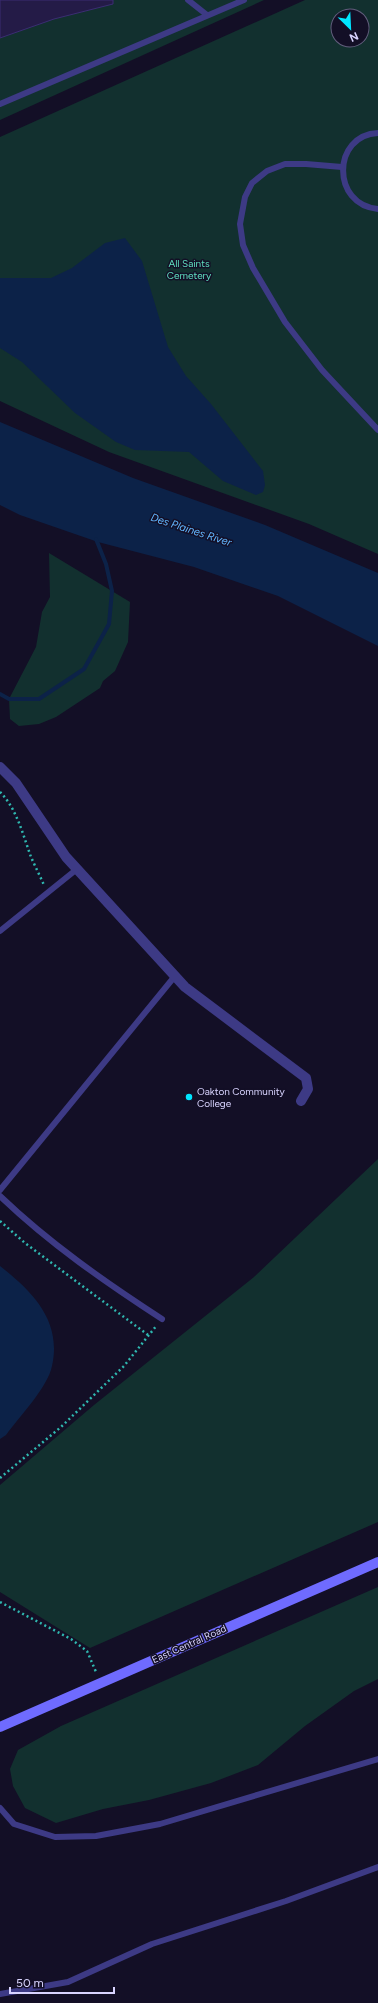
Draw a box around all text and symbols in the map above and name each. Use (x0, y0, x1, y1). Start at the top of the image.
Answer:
north arrow (330, 8, 370, 48)
text: N (347, 29, 360, 44)
park label: All Saints Cemetery (167, 257, 212, 282)
water label: Des Plaines River (149, 511, 234, 550)
place label: Oakton Community College (197, 1085, 286, 1110)
marker: Oakton Community College (184, 1092, 194, 1102)
street label: East Central Road (150, 1622, 228, 1666)
scale bar (10, 1969, 114, 1995)
text: 50 m (16, 1976, 44, 1990)

